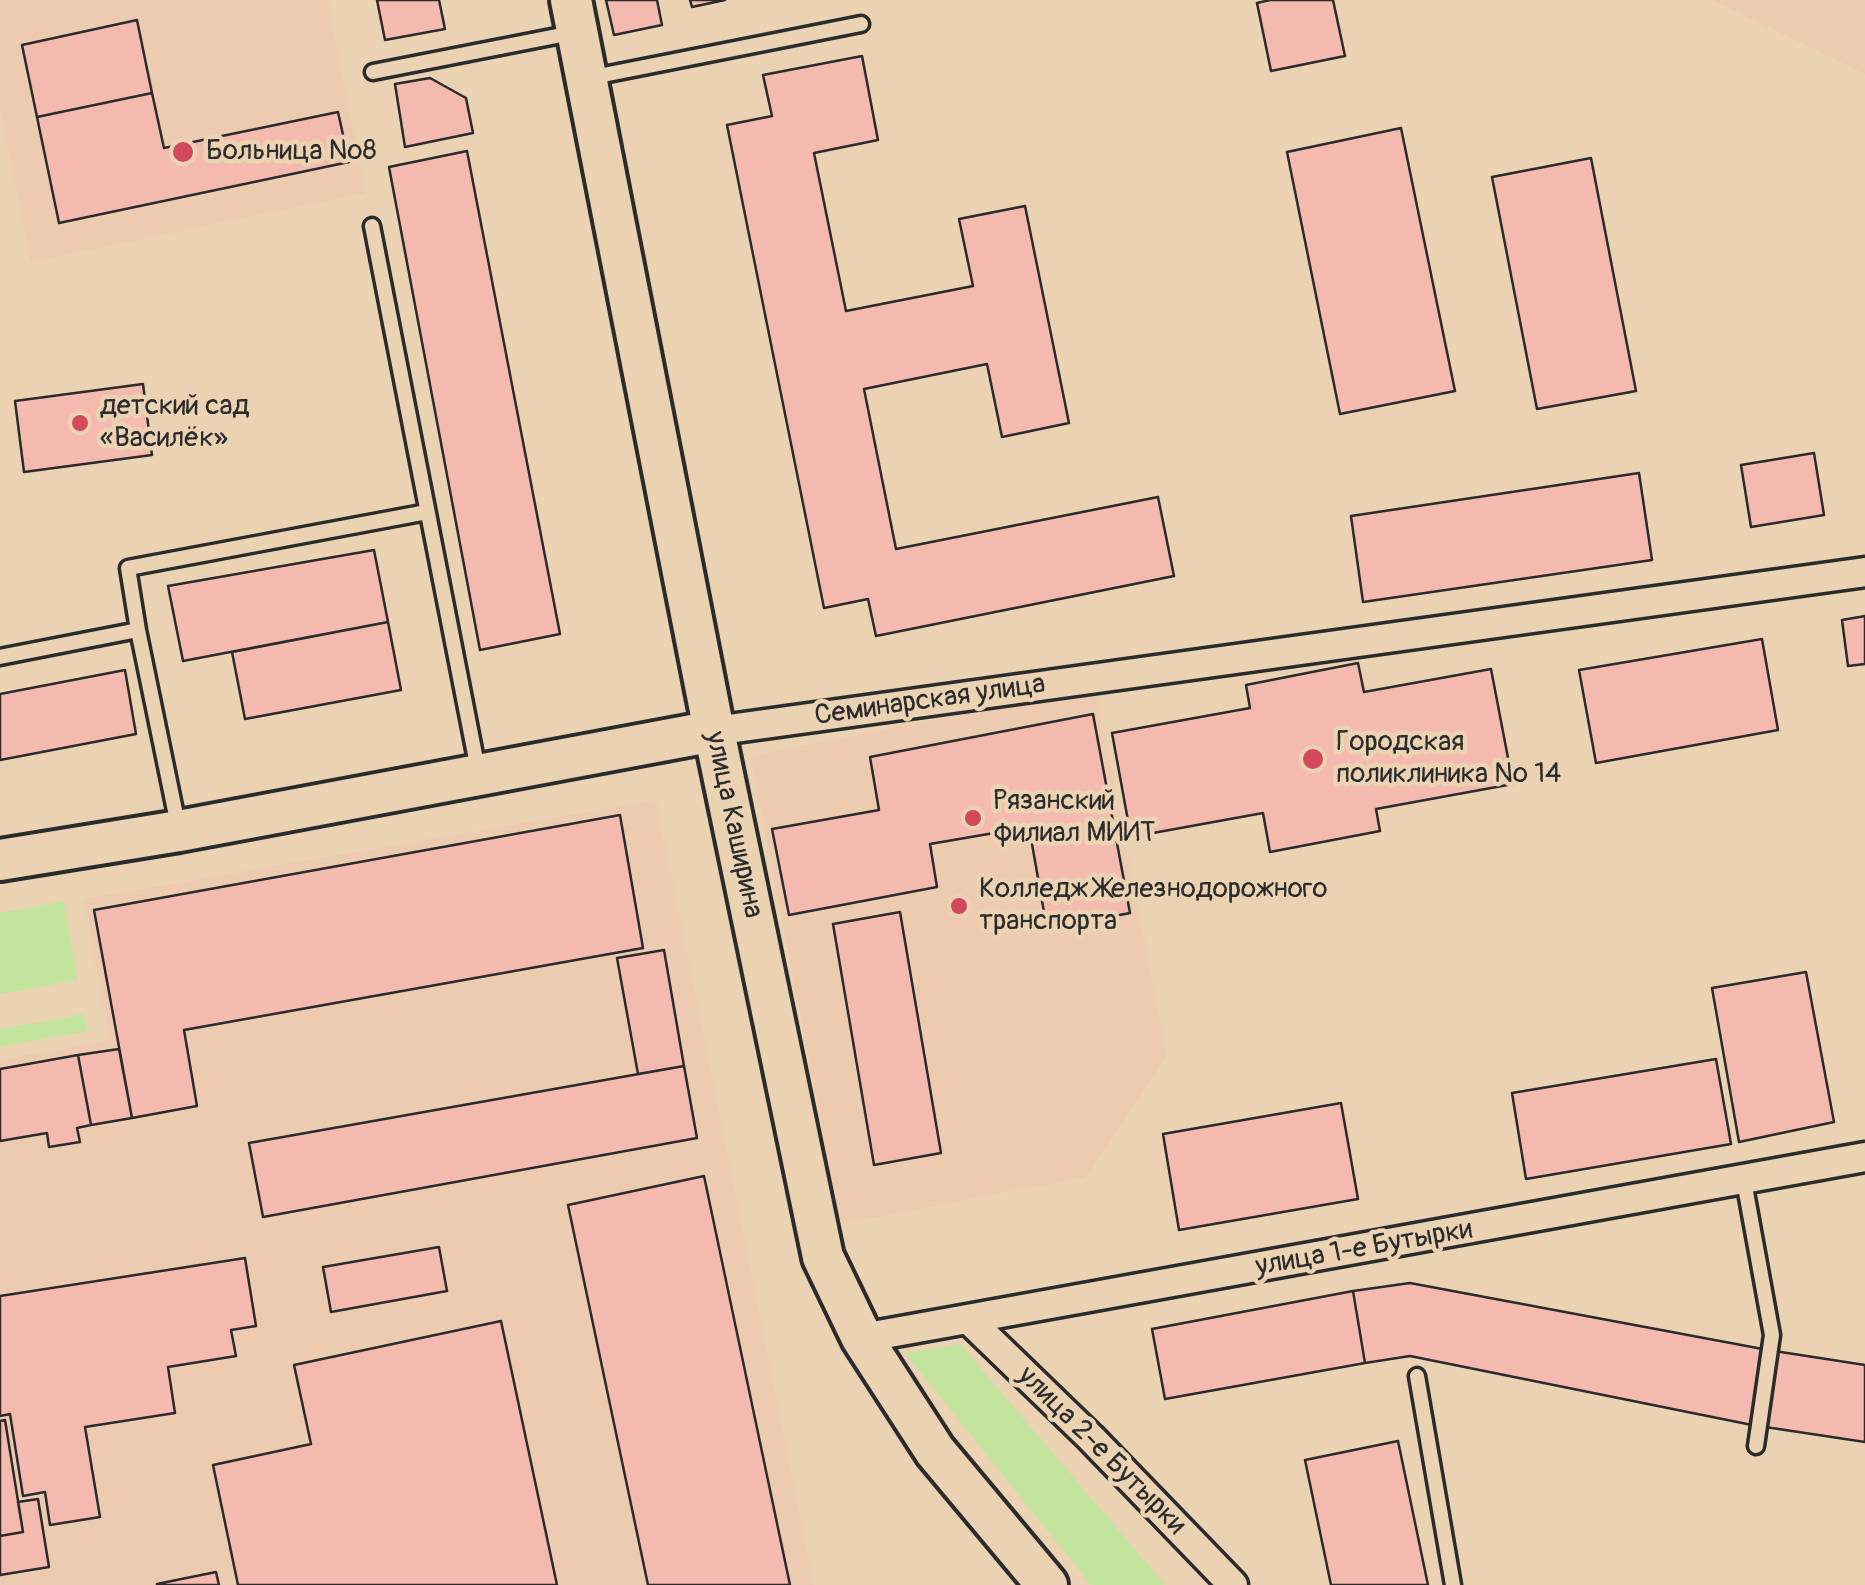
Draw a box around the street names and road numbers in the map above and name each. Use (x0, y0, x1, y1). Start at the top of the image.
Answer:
street label: Семинарская улица (812, 668, 1048, 734)
street label: улица Каширина (697, 729, 769, 921)
street label: улица 1-е Бутырки (1253, 1213, 1475, 1285)
street label: улица 2-е Бутырки (1010, 1360, 1192, 1542)

